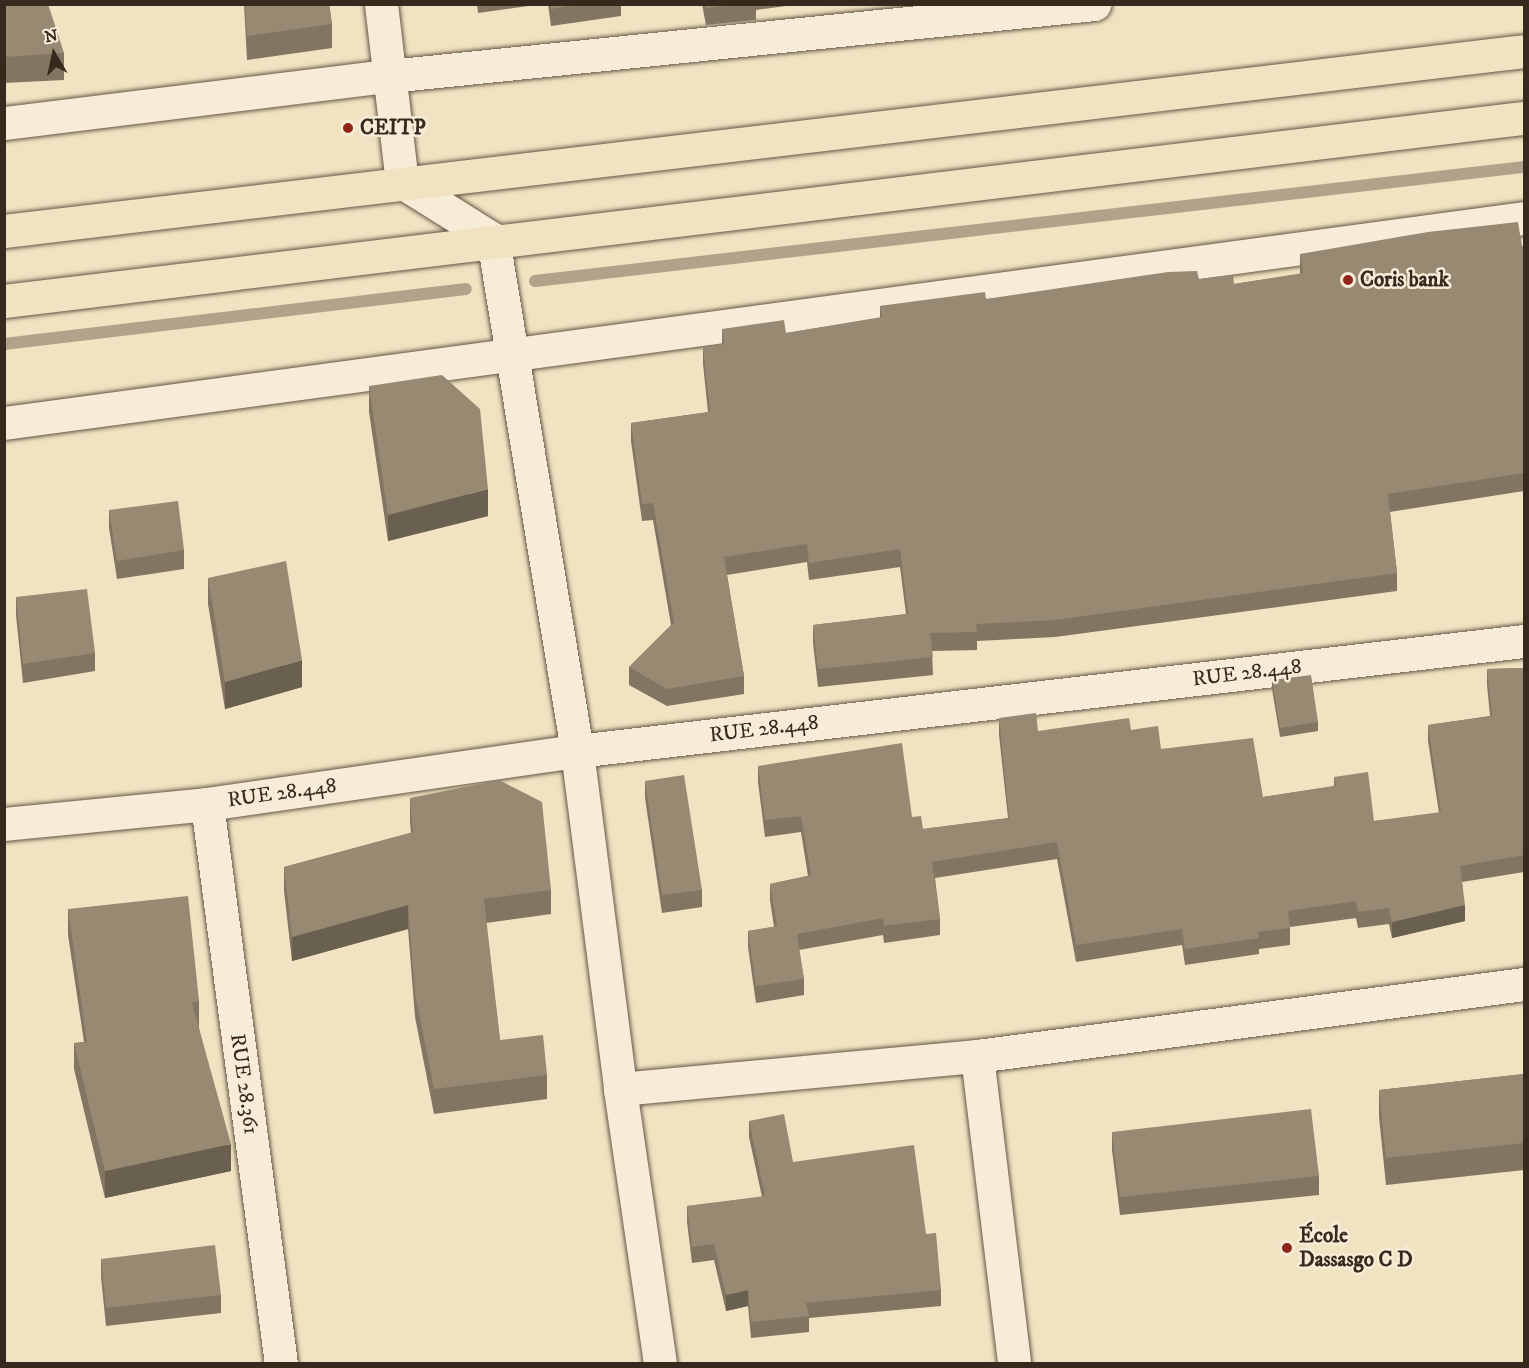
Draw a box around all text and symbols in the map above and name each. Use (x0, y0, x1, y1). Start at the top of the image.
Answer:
north arrow (24, 24, 84, 84)
text: N (43, 25, 59, 47)
place label: CEITP (360, 115, 426, 141)
marker: CEITP (341, 121, 355, 135)
place label: Coris bank (1360, 267, 1449, 293)
marker: Coris bank (1341, 273, 1355, 287)
street label: RUE 28.448 (1191, 654, 1303, 692)
street label: RUE 28.448 (708, 710, 820, 748)
street label: RUE 28.448 (226, 773, 338, 813)
street label: RUE 28.361 (224, 1032, 264, 1136)
place label: École Dassasgo C D (1299, 1223, 1413, 1273)
marker: École Dassasgo C D (1280, 1241, 1294, 1255)

